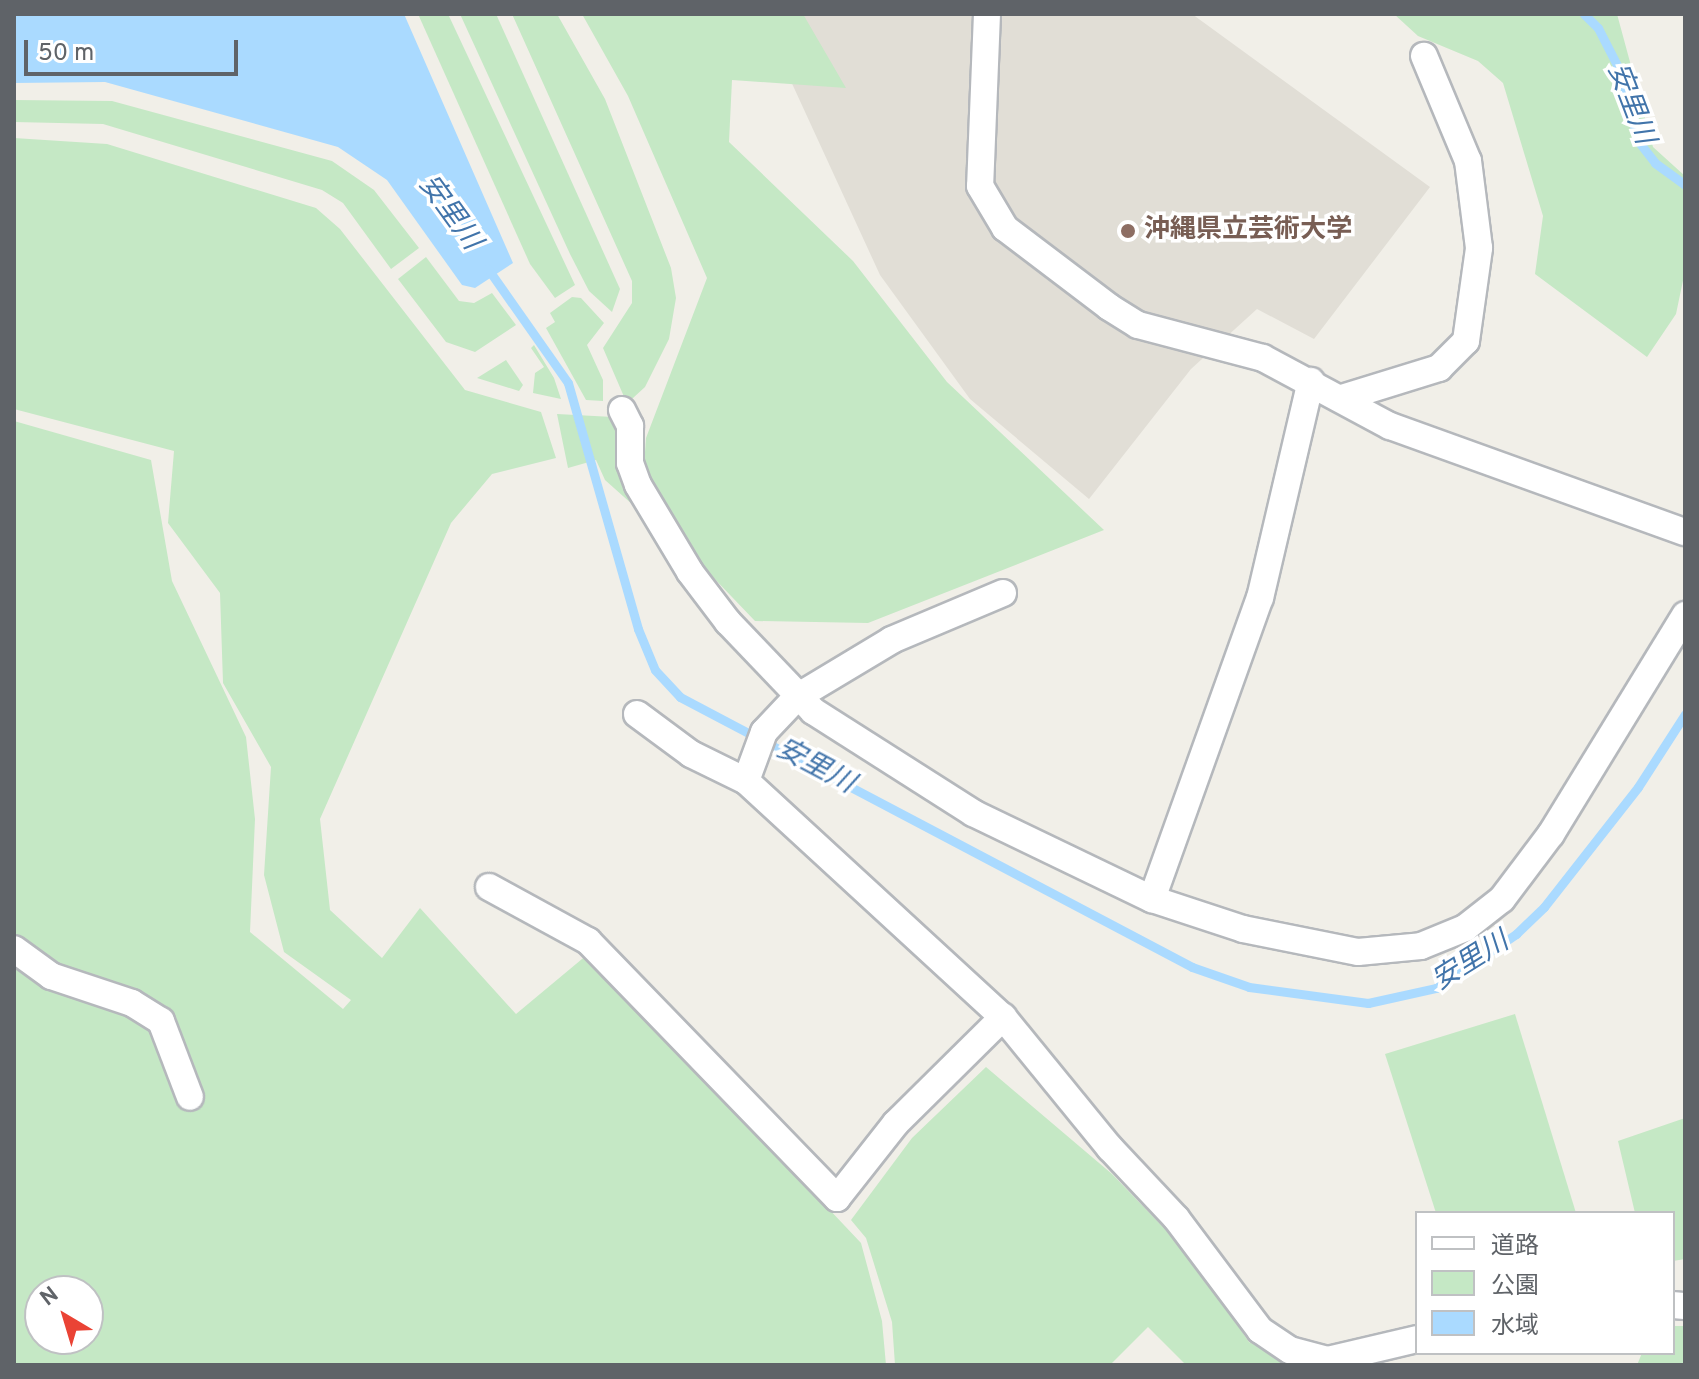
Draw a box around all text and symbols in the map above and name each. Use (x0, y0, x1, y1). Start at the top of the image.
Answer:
scale bar (28, 24, 242, 74)
text: 50 m (38, 39, 94, 69)
water label: 安里川 (1599, 59, 1661, 149)
water label: 安里川 (411, 169, 487, 257)
place label: 沖縄県立芸術大学 (1144, 215, 1352, 247)
marker: 沖縄県立芸術大学 (1119, 222, 1137, 240)
water label: 安里川 (770, 732, 860, 802)
water label: 安里川 (1426, 925, 1516, 999)
legend (1415, 1211, 1675, 1355)
text: 道路 (1491, 1232, 1539, 1262)
text: 公園 (1491, 1272, 1539, 1302)
north arrow (24, 1275, 104, 1355)
text: N (36, 1282, 65, 1313)
text: 水域 (1491, 1312, 1539, 1342)

